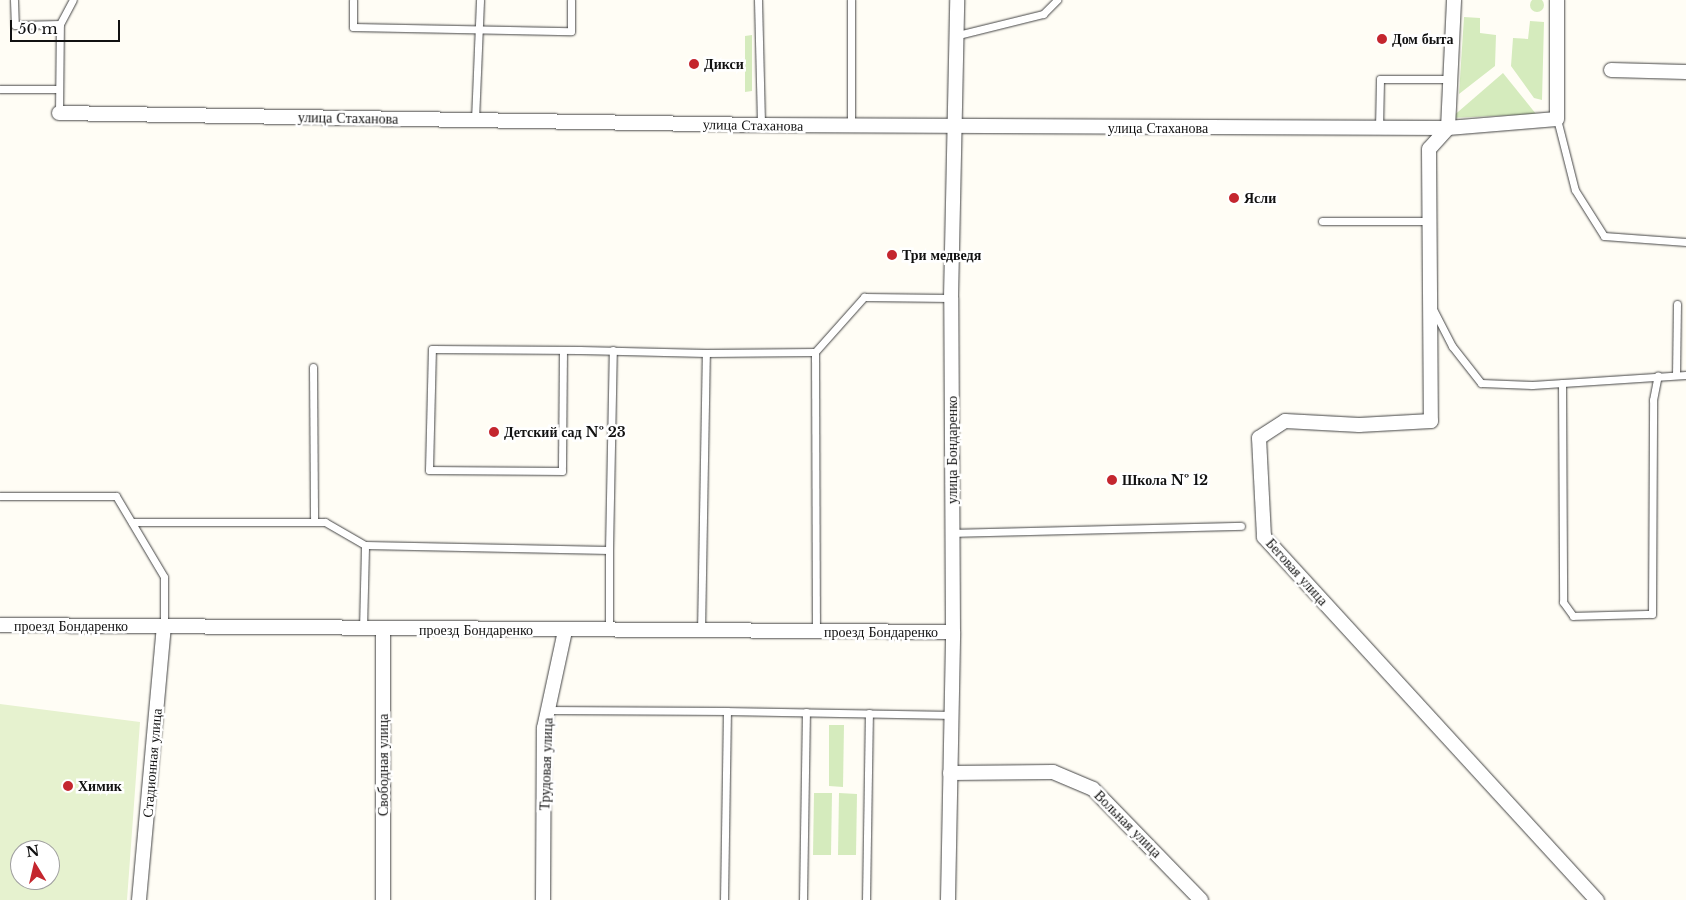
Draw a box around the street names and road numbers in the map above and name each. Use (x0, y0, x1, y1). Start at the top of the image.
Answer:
street label: улица Стаханова (298, 109, 398, 127)
street label: улица Стаханова (703, 116, 803, 134)
street label: улица Стаханова (1108, 120, 1208, 136)
street label: улица Бондаренко (944, 396, 960, 504)
street label: Беговая улица (1263, 535, 1331, 609)
street label: проезд Бондаренко (14, 618, 128, 634)
street label: проезд Бондаренко (419, 622, 533, 638)
street label: проезд Бондаренко (824, 624, 938, 640)
street label: Стадионная улица (139, 708, 165, 818)
street label: Свободная улица (375, 714, 391, 816)
street label: Трудовая улица (536, 717, 556, 811)
street label: Вольная улица (1091, 787, 1165, 861)

